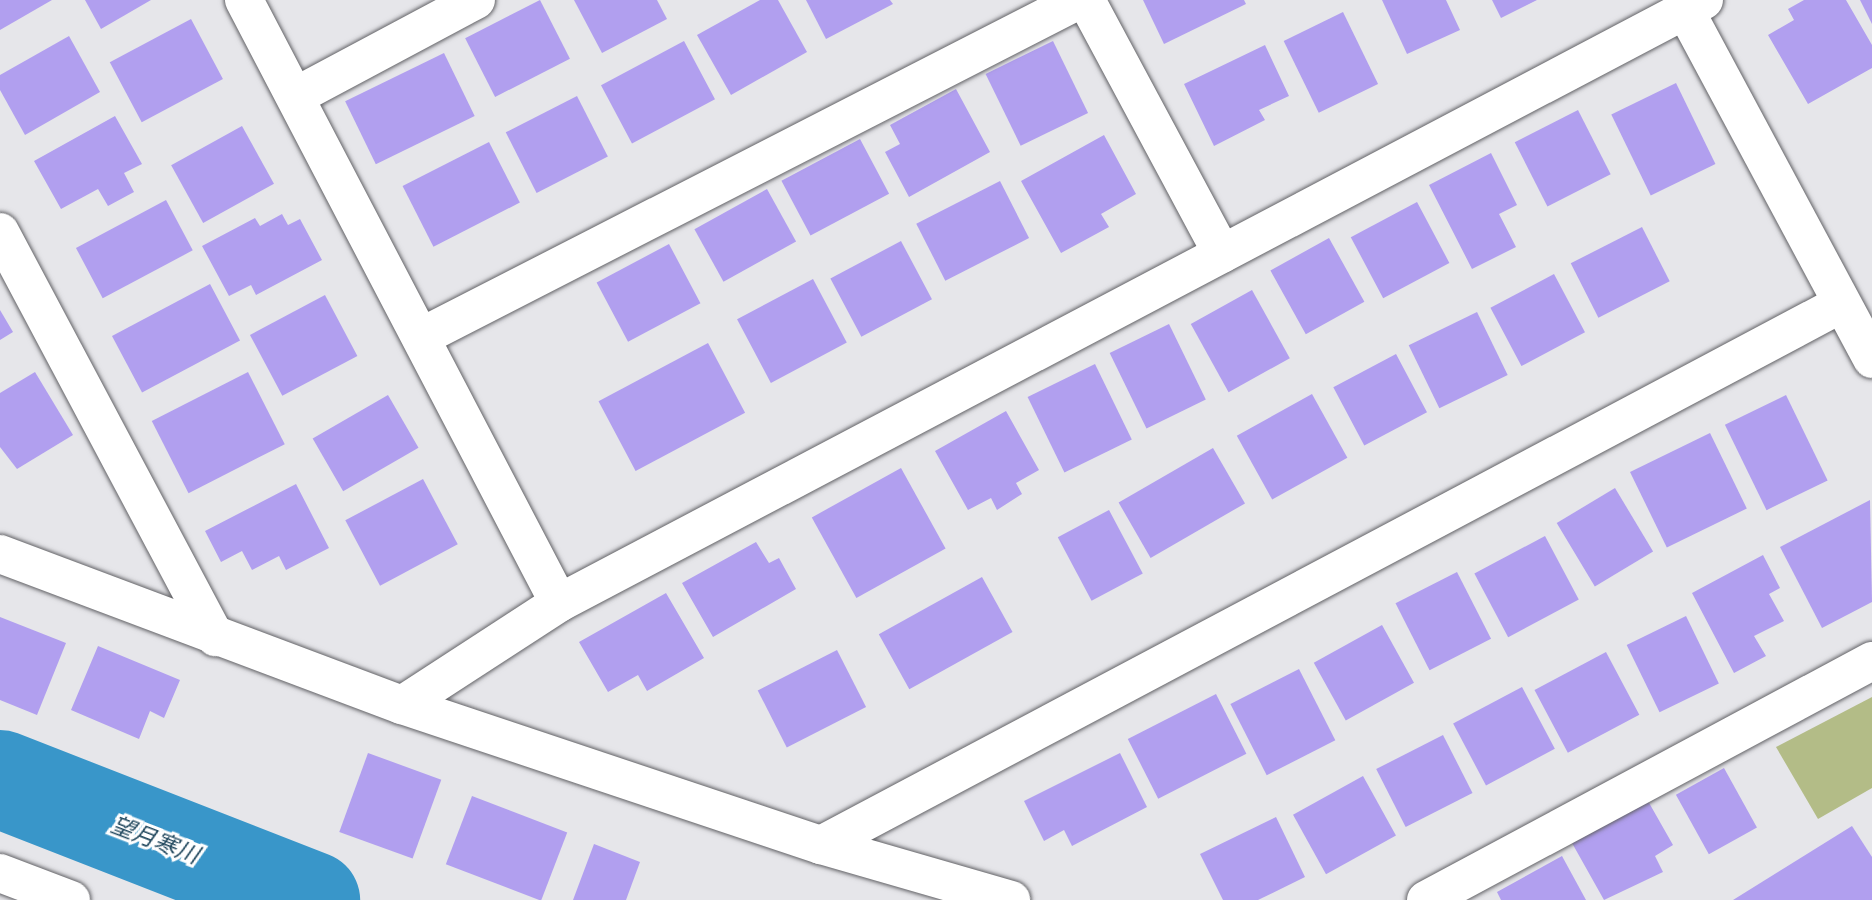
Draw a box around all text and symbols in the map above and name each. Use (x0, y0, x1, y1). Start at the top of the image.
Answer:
water label: 望月寒川 (107, 811, 203, 869)

